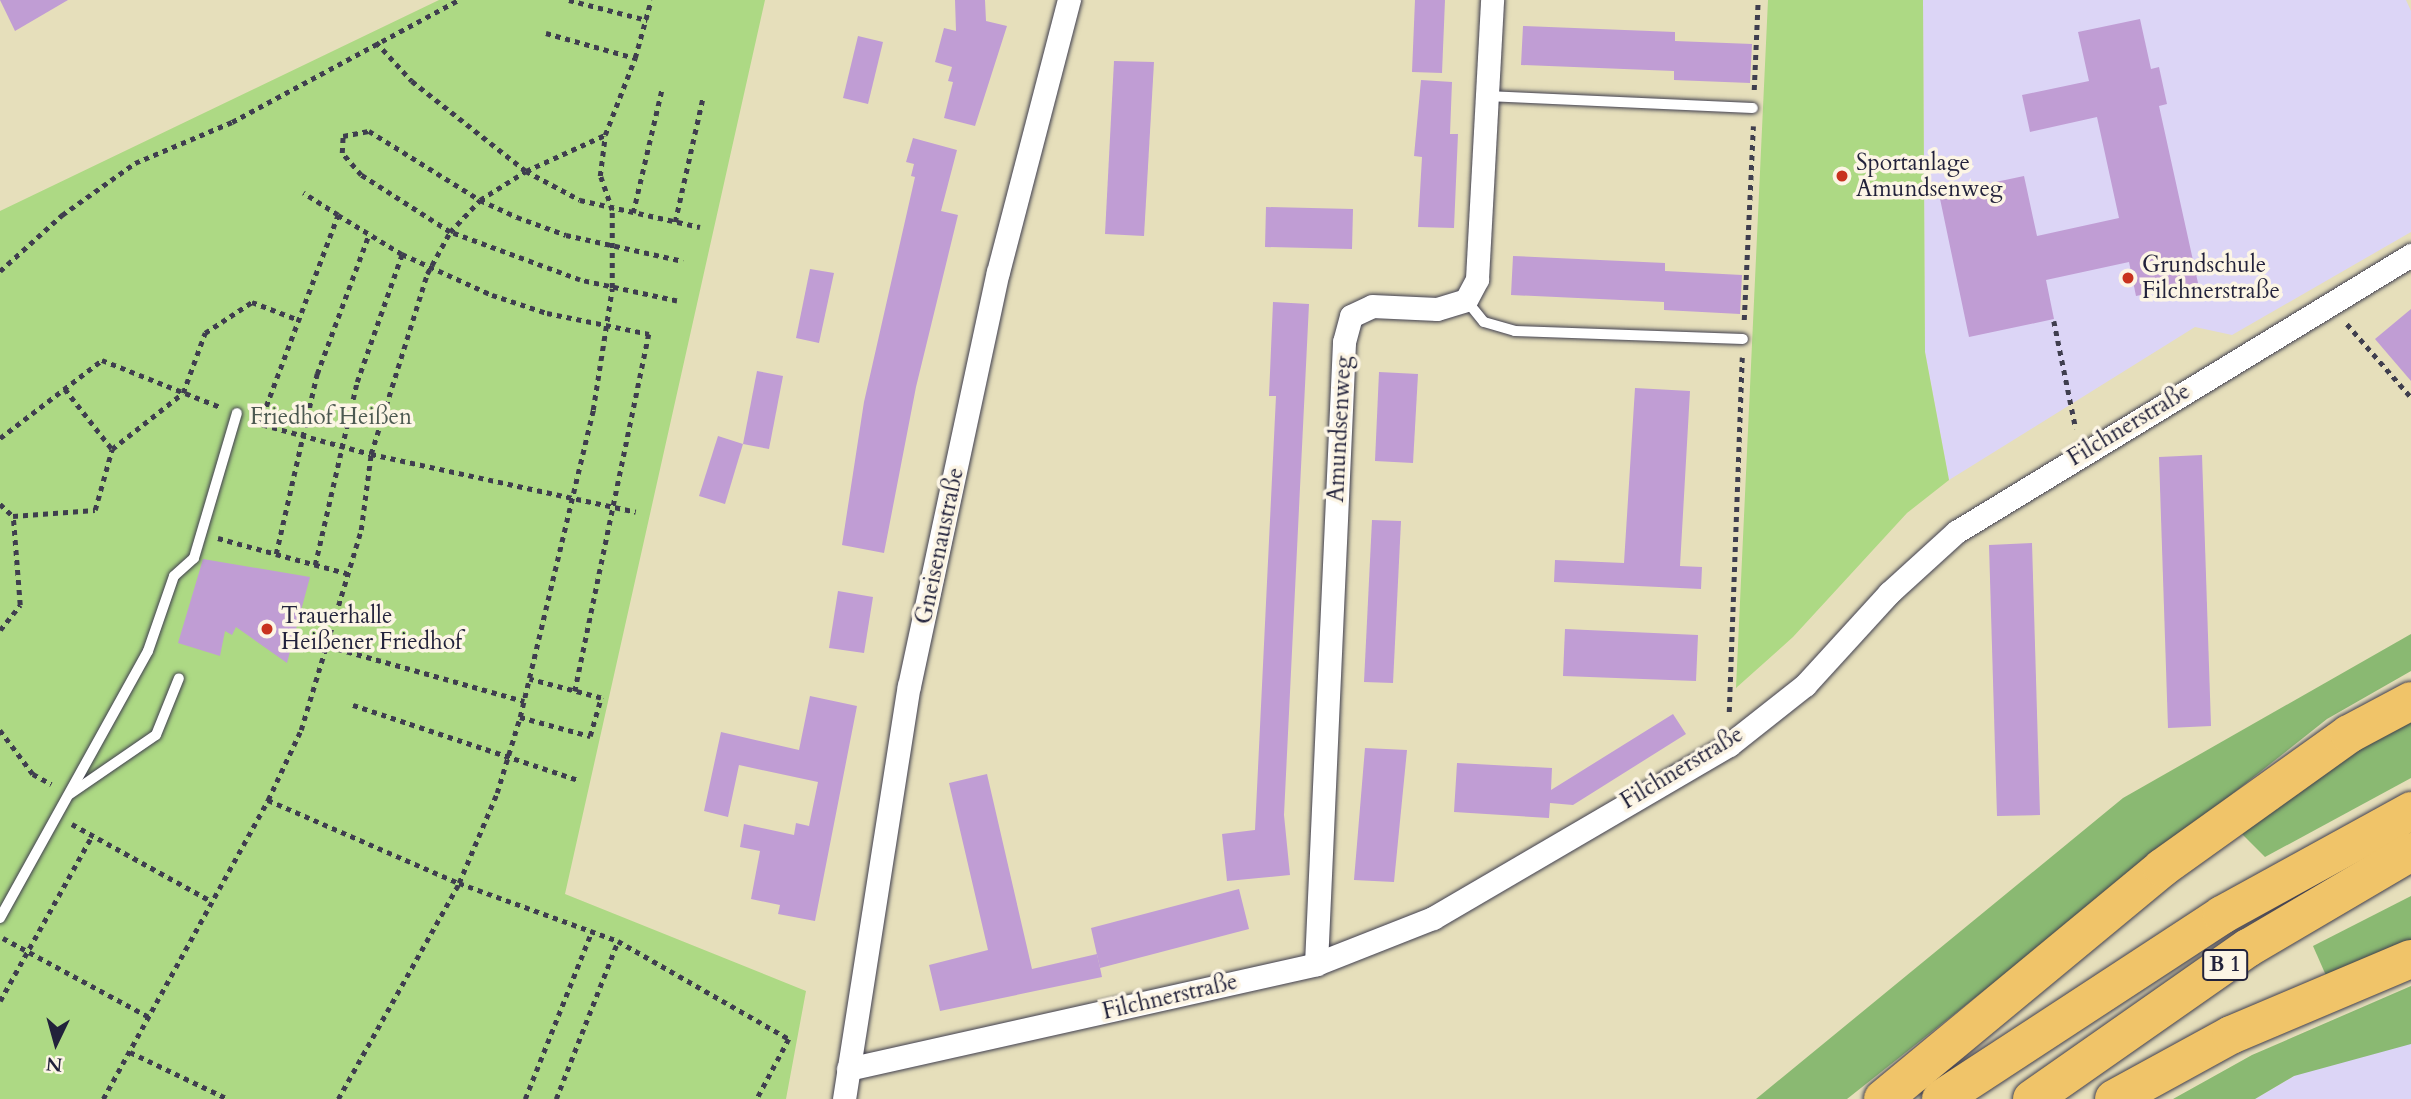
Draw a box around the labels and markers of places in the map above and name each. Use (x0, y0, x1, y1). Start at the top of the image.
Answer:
place label: Sportanlage Amundsenweg (1856, 149, 2003, 203)
marker: Sportanlage Amundsenweg (1834, 168, 1850, 184)
place label: Grundschule Filchnerstraße (2142, 251, 2280, 305)
marker: Grundschule Filchnerstraße (2120, 270, 2136, 286)
place label: Trauerhalle Heißener Friedhof (281, 602, 462, 656)
marker: Trauerhalle Heißener Friedhof (259, 621, 275, 637)

